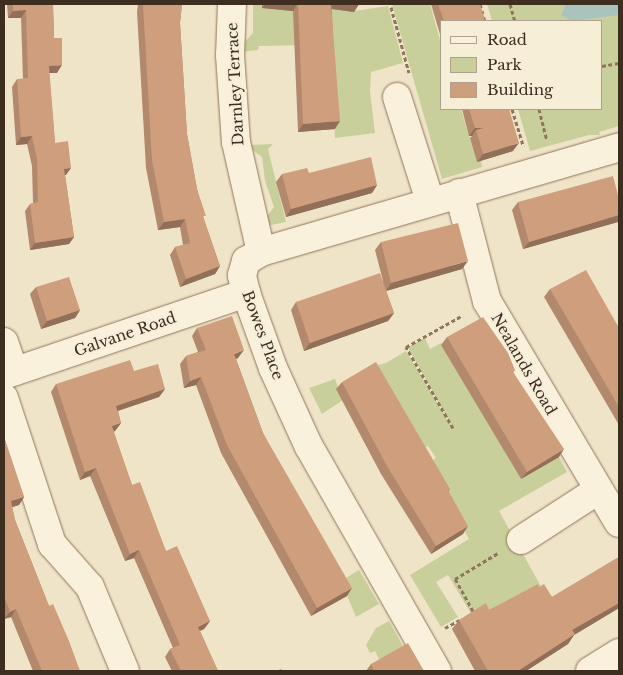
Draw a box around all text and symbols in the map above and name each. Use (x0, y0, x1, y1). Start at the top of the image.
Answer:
legend (440, 20, 603, 110)
street label: Darnley Terrace (223, 21, 247, 147)
text: Road (487, 30, 527, 49)
text: Park (487, 55, 522, 74)
text: Building (487, 80, 553, 99)
street label: Bowes Place (239, 288, 287, 382)
street label: Galvane Road (72, 308, 178, 360)
street label: Nealands Road (488, 310, 560, 418)

